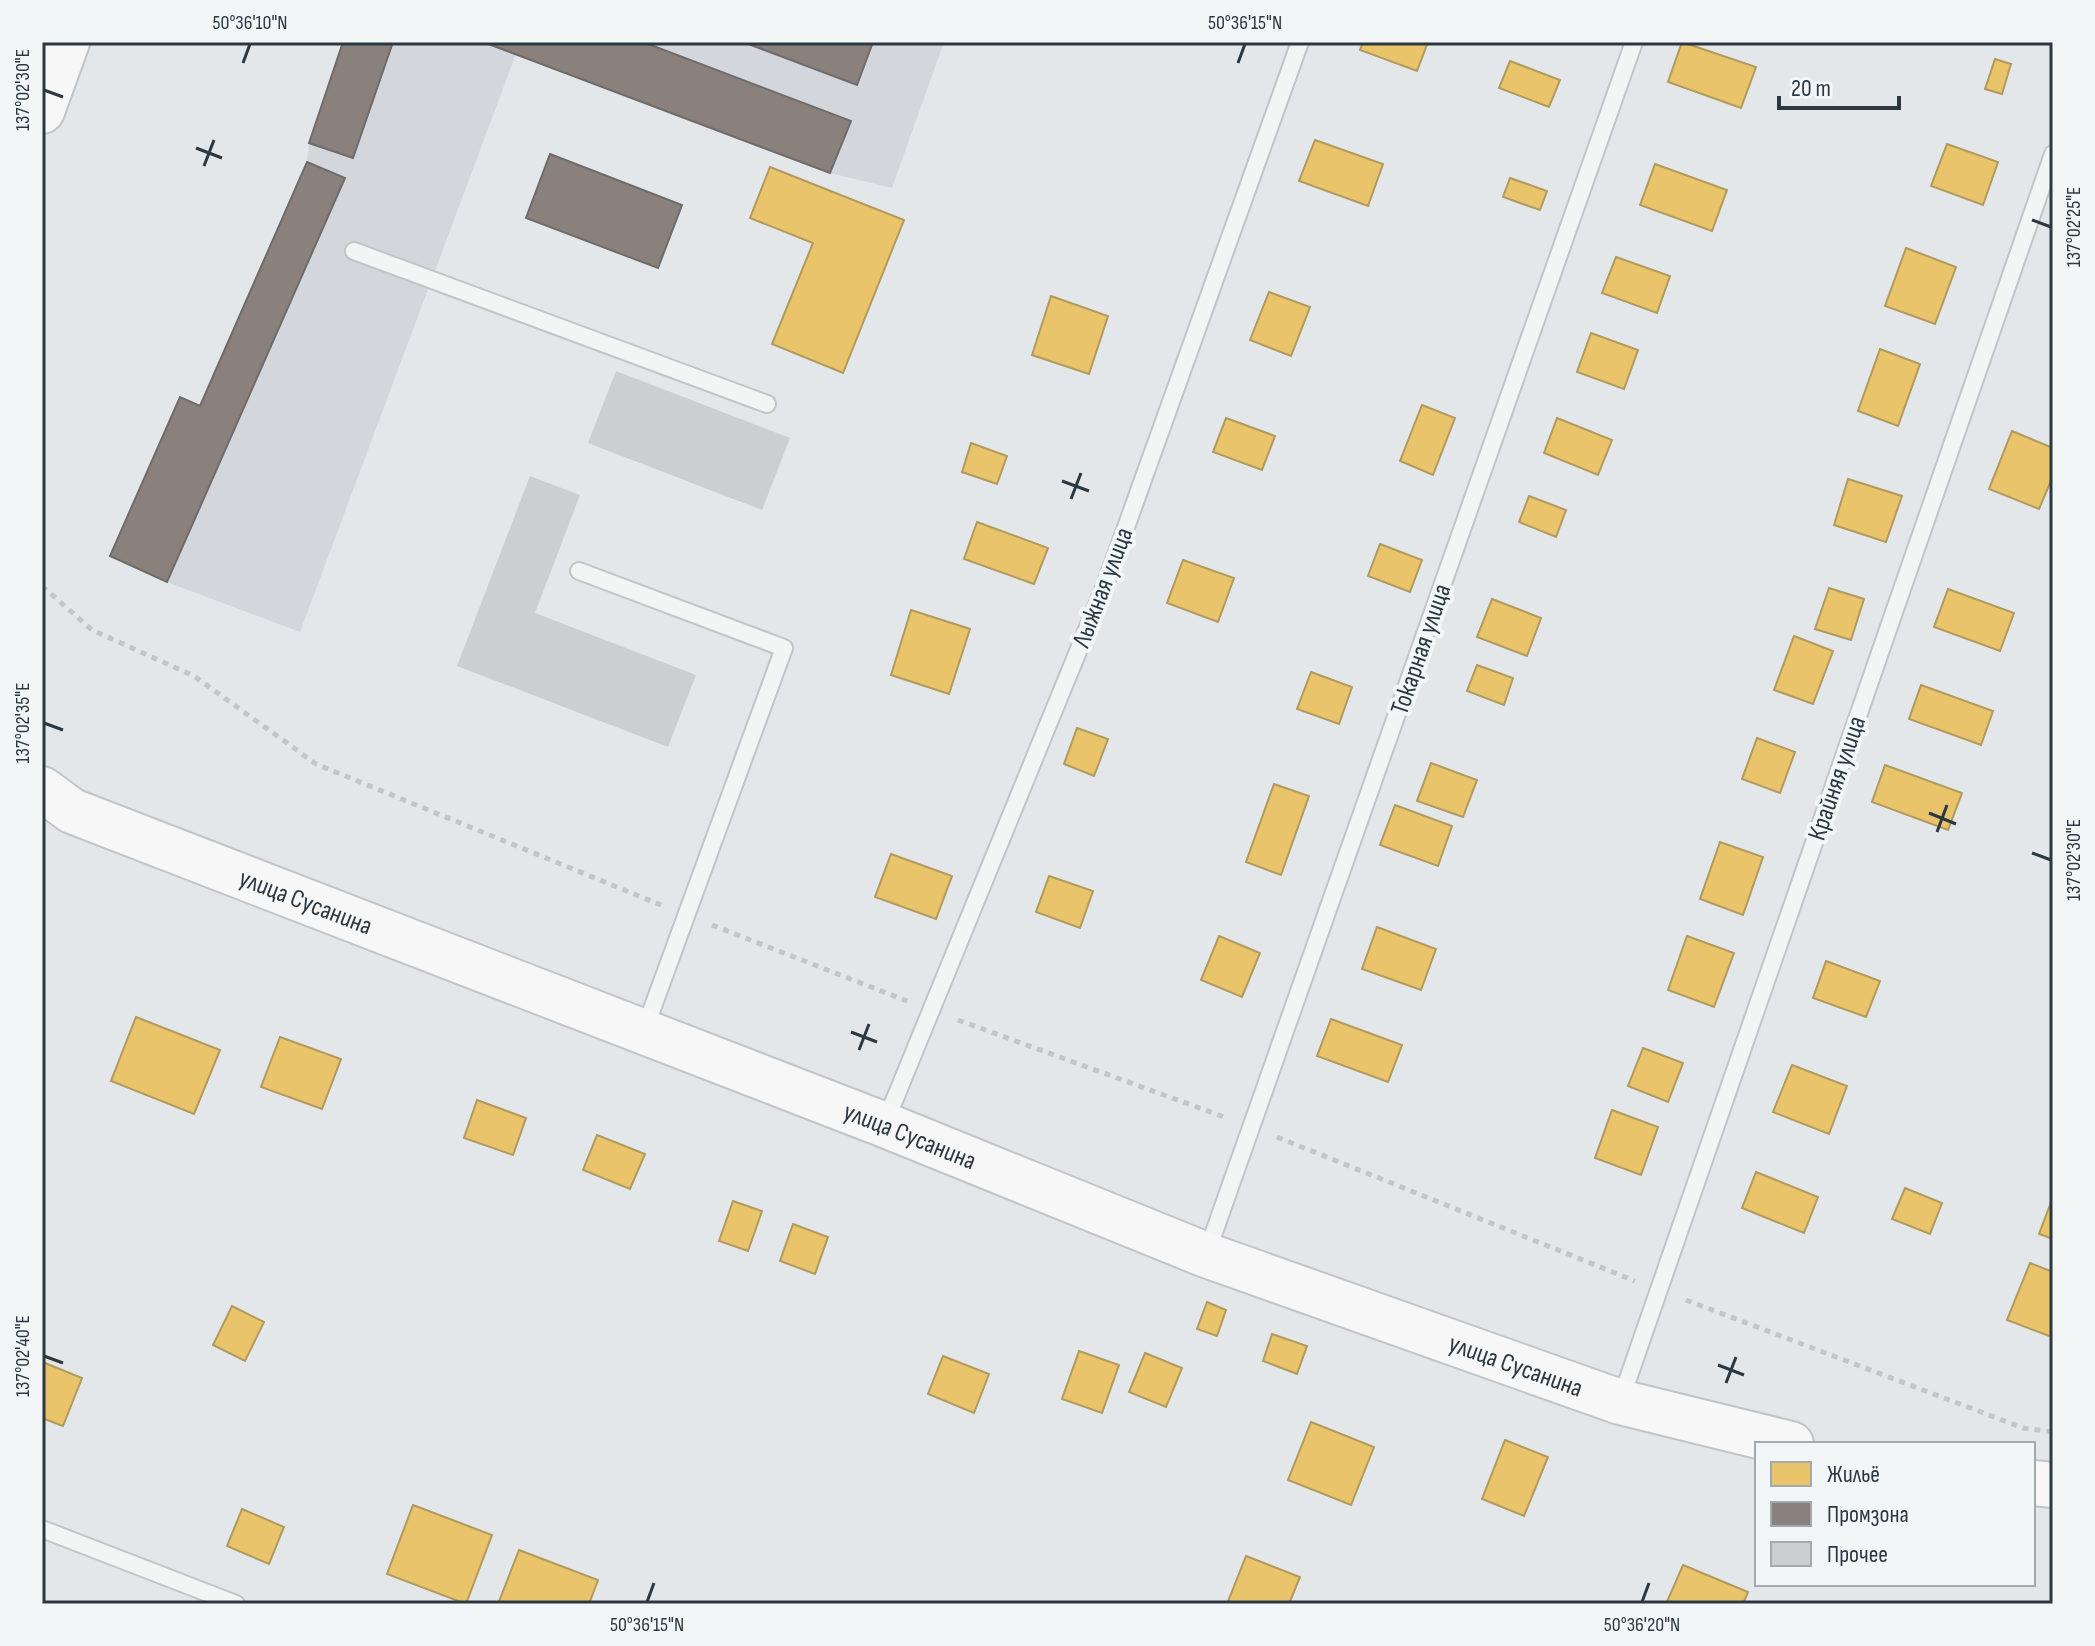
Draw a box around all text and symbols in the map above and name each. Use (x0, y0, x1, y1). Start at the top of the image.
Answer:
text: 50°36'10"N (212, 11, 288, 35)
text: 50°36'15"N (1208, 11, 1282, 35)
text: 137°02'30"E (11, 49, 35, 131)
scale bar (1779, 60, 1899, 110)
text: 20 m (1791, 74, 1831, 103)
text: 137°02'25"E (2062, 187, 2086, 267)
street label: Лыжная улица (1066, 523, 1140, 653)
street label: Токарная улица (1385, 580, 1458, 719)
text: 137°02'35"E (11, 683, 35, 763)
street label: Крайняя улица (1802, 712, 1873, 845)
text: 137°02'30"E (2062, 819, 2086, 901)
street label: улица Сусанина (234, 863, 376, 942)
street label: улица Сусанина (839, 1097, 980, 1177)
text: 137°02'40"E (11, 1315, 35, 1397)
street label: улица Сусанина (1444, 1328, 1587, 1405)
legend (1755, 1442, 2035, 1586)
text: Жильё (1827, 1460, 1880, 1489)
text: Промзона (1827, 1500, 1909, 1529)
text: Прочее (1827, 1540, 1888, 1569)
text: 50°36'15"N (610, 1613, 684, 1637)
text: 50°36'20"N (1604, 1613, 1680, 1637)

